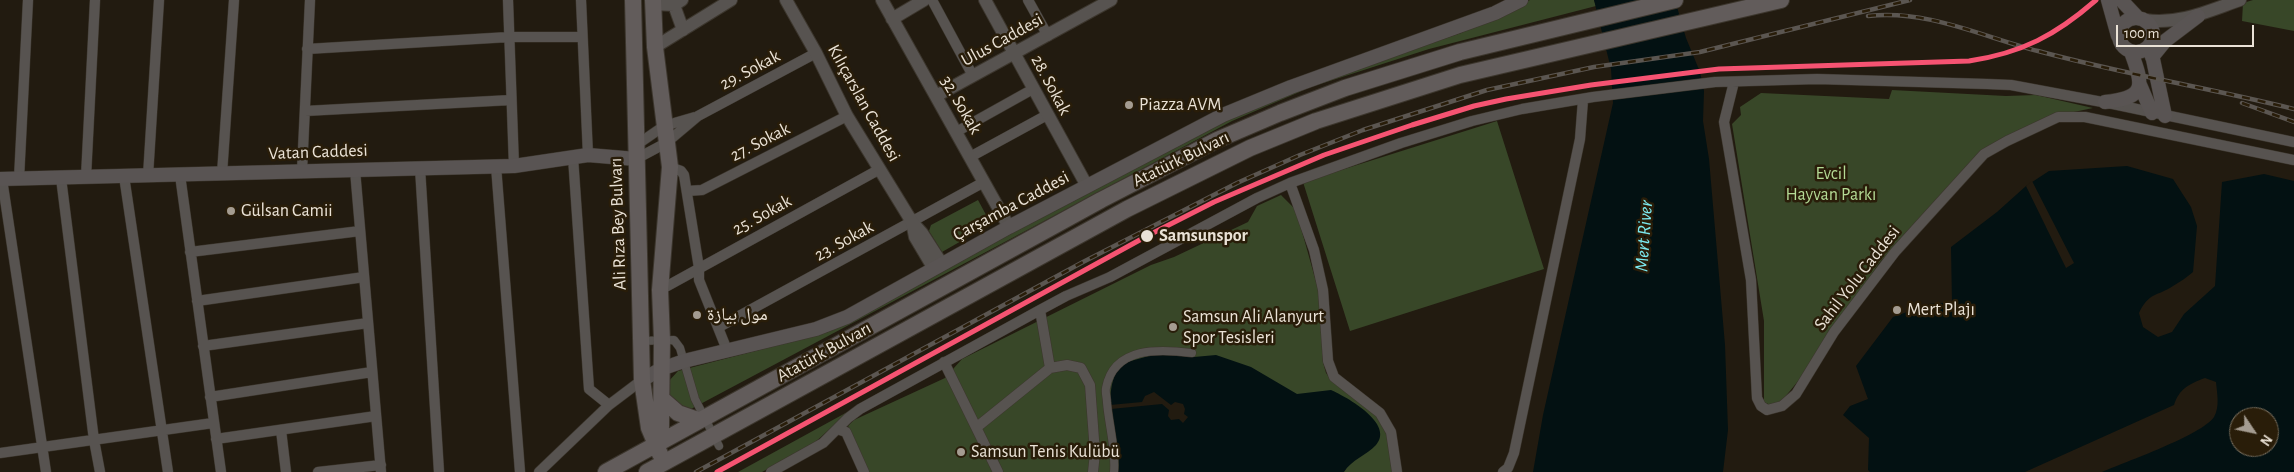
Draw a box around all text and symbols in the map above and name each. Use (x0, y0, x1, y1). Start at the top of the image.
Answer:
street label: Ulus Caddesi (957, 9, 1047, 71)
scale bar (2119, 15, 2256, 47)
text: 100 m (2124, 26, 2159, 41)
street label: Kılıçarslan Caddesi (823, 41, 905, 165)
street label: 29. Sokak (716, 45, 784, 95)
street label: 28. Sokak (1026, 51, 1076, 119)
street label: 32. Sokak (936, 72, 986, 138)
place label: Piazza AVM (1139, 94, 1221, 116)
marker: Piazza AVM (1123, 99, 1135, 111)
street label: 27. Sokak (727, 118, 793, 166)
street label: Atatürk Bulvarı (1129, 126, 1233, 192)
street label: Vatan Caddesi (268, 139, 368, 165)
street label: Ali Rıza Bey Bulvarı (605, 157, 631, 291)
park label: Evcil Hayvan Parkı (1786, 163, 1876, 205)
street label: Çarşamba Caddesi (949, 166, 1073, 246)
street label: 25. Sokak (729, 190, 795, 240)
place label: Gülsan Camii (241, 200, 333, 222)
water label: Mert River (1630, 200, 1658, 272)
marker: Gülsan Camii (225, 205, 237, 217)
street label: 23. Sokak (811, 216, 877, 266)
street label: Sahil Yolu Caddesi (1809, 221, 1905, 335)
place label: Samsunspor (1159, 225, 1248, 247)
marker: Samsunspor (1139, 228, 1155, 244)
place label: Mert Plajı (1907, 299, 1975, 321)
place label: مول بيازة (707, 304, 768, 326)
marker: Mert Plajı (1891, 304, 1903, 316)
place label: Samsun Ali Alanyurt Spor Tesisleri (1183, 306, 1324, 348)
marker: مول بيازة (691, 309, 703, 321)
street label: Atatürk Bulvarı (773, 317, 875, 387)
marker: Samsun Ali Alanyurt Spor Tesisleri (1167, 321, 1179, 333)
north arrow (2229, 407, 2279, 457)
text: N (2257, 432, 2274, 448)
place label: Samsun Tenis Kulübü (971, 441, 1120, 463)
marker: Samsun Tenis Kulübü (955, 446, 967, 458)

